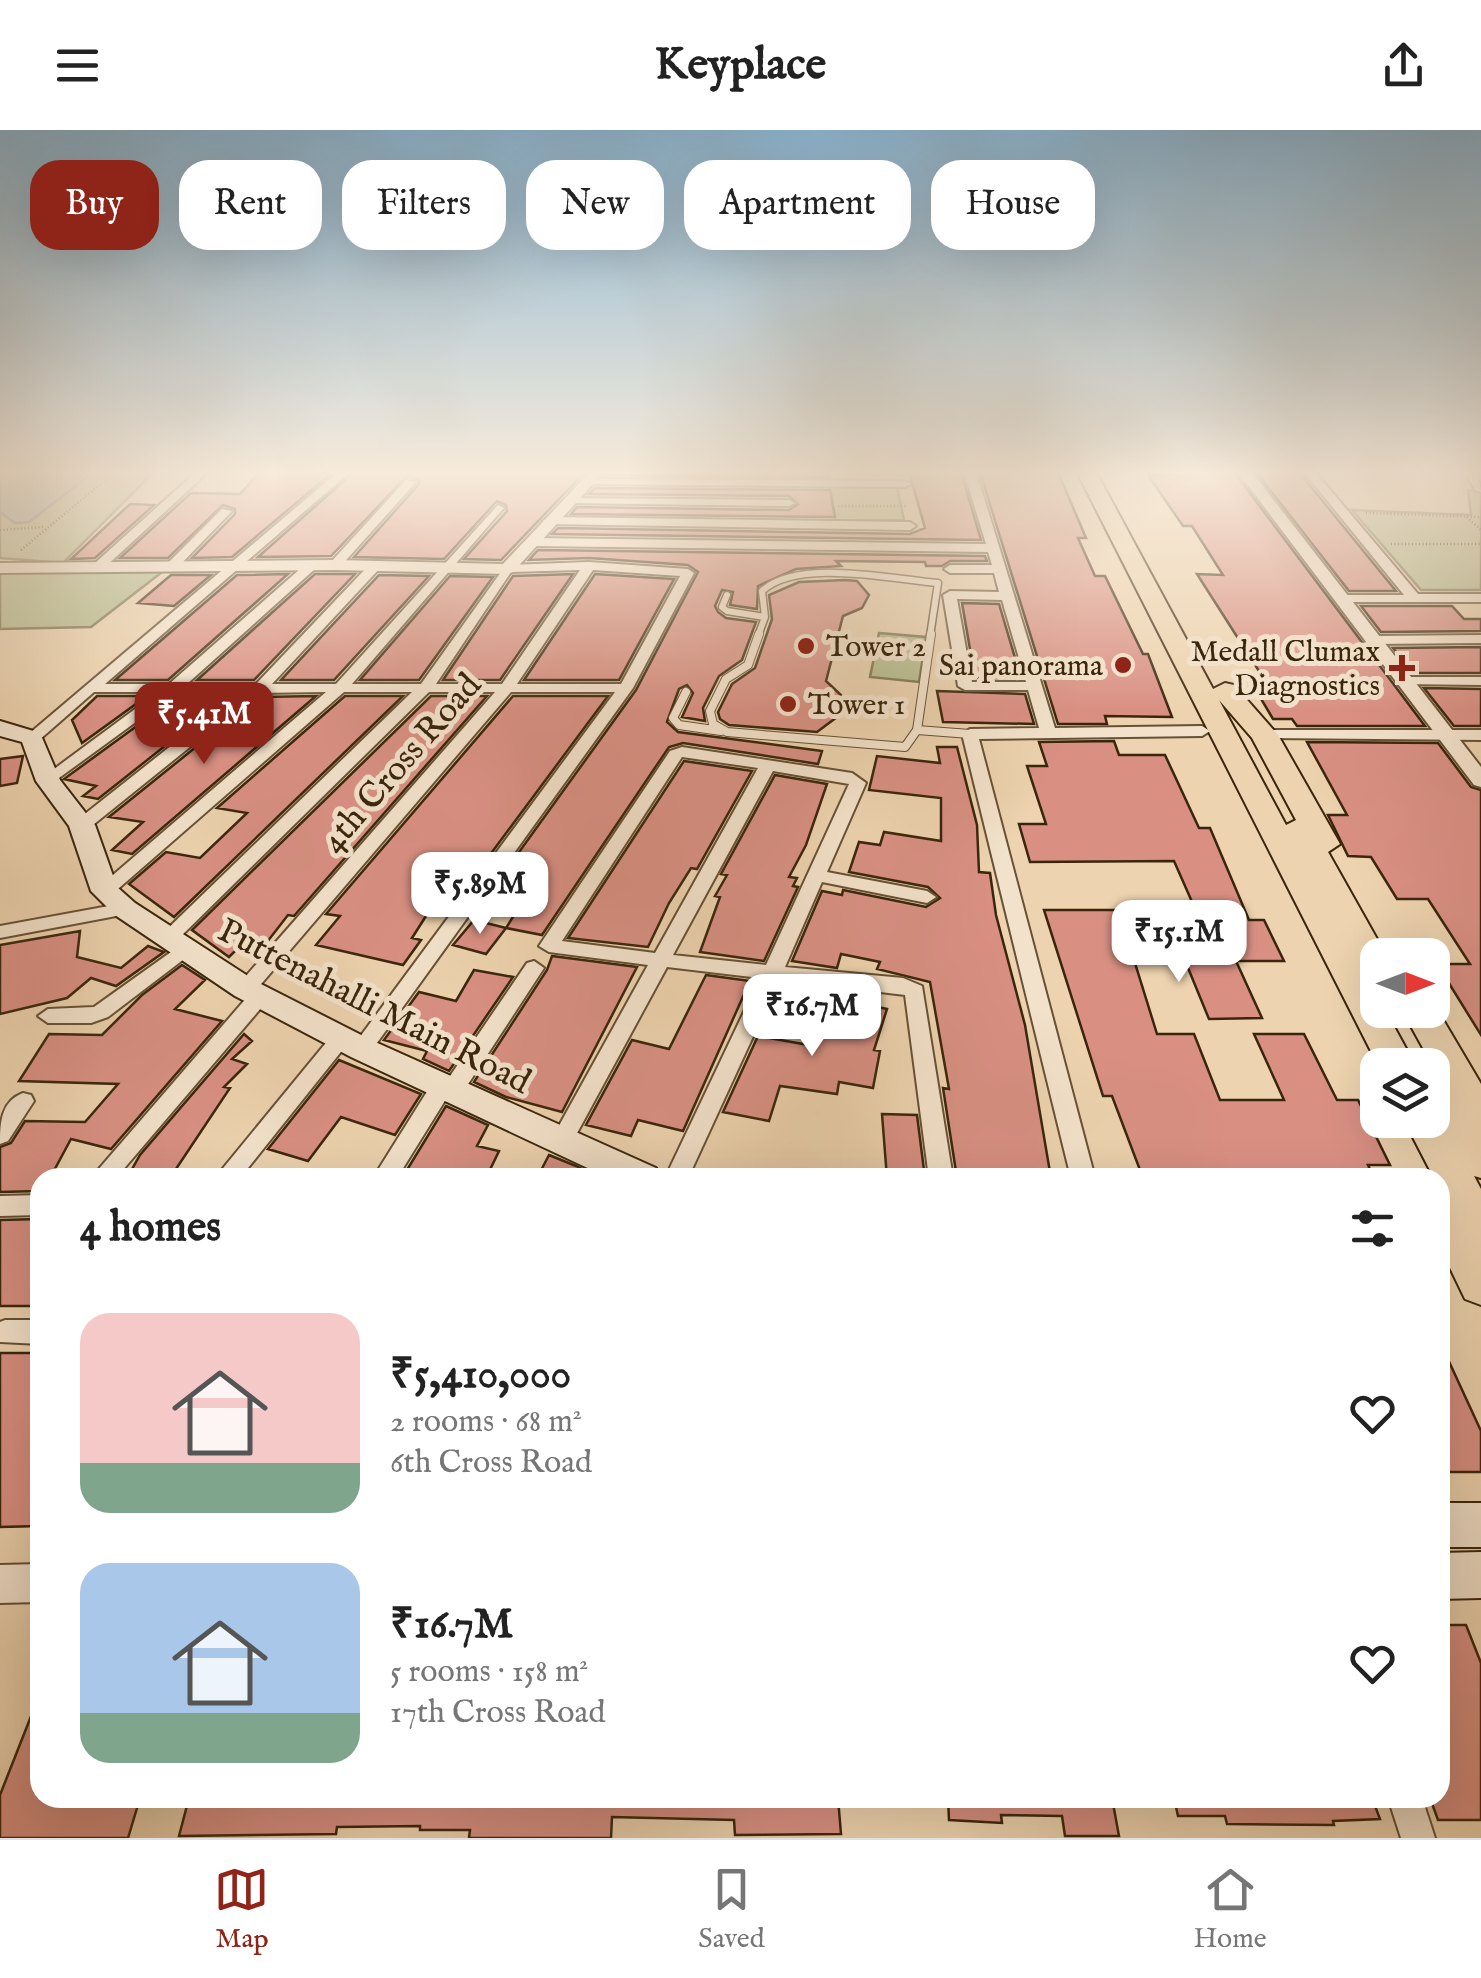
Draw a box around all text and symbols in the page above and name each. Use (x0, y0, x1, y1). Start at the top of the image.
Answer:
text: Keyplace (655, 37, 826, 94)
icon: menu (50, 38, 105, 93)
icon: share (1376, 38, 1431, 93)
chip: Buy (30, 160, 159, 250)
chip: Rent (179, 160, 322, 250)
chip: Filters (342, 160, 506, 250)
chip: New (526, 160, 664, 250)
chip: Apartment (684, 160, 911, 250)
chip: House (931, 160, 1095, 250)
place label: Tower 2 (826, 629, 926, 667)
place label: Medall Clumax Diagnostics (1191, 634, 1380, 706)
marker: Tower 2 (795, 635, 817, 657)
place label: Sai panorama (939, 648, 1103, 686)
marker: Sai panorama (1112, 654, 1134, 676)
marker: Medall Clumax Diagnostics (1389, 655, 1415, 681)
street label: 4th Cross Road (312, 664, 492, 863)
pin: ₹5.41M (123, 682, 285, 767)
place label: Tower 1 (808, 687, 905, 725)
marker: Tower 1 (777, 693, 799, 715)
text: ₹5.41M (157, 694, 251, 735)
pin: ₹5.89M (399, 852, 561, 937)
text: ₹5.89M (433, 864, 527, 905)
pin: ₹15.1M (1098, 900, 1260, 985)
street label: Puttenahalli Main Road (210, 909, 538, 1106)
text: ₹15.1M (1134, 912, 1224, 953)
north arrow (1360, 938, 1450, 1028)
map controls (1360, 938, 1450, 1138)
pin: ₹16.7M (731, 974, 893, 1059)
text: ₹16.7M (765, 986, 859, 1027)
button: layers (1360, 1048, 1450, 1138)
icon: filters (1345, 1201, 1400, 1256)
text: 4 homes (80, 1202, 221, 1255)
text: ₹5,410,000 (390, 1349, 571, 1402)
icon: home (160, 1353, 280, 1473)
icon: heart (1345, 1386, 1400, 1441)
text: 2 rooms · 68 m² (390, 1402, 582, 1443)
text: 6th Cross Road (390, 1443, 592, 1484)
text: ₹16.7M (390, 1599, 513, 1652)
icon: home (160, 1603, 280, 1723)
icon: heart (1345, 1636, 1400, 1691)
text: 5 rooms · 158 m² (390, 1652, 589, 1693)
text: 17th Cross Road (390, 1693, 605, 1734)
tab: Map (214, 1862, 269, 1957)
tab: Saved (698, 1862, 765, 1957)
tab: Home (1193, 1862, 1267, 1957)

